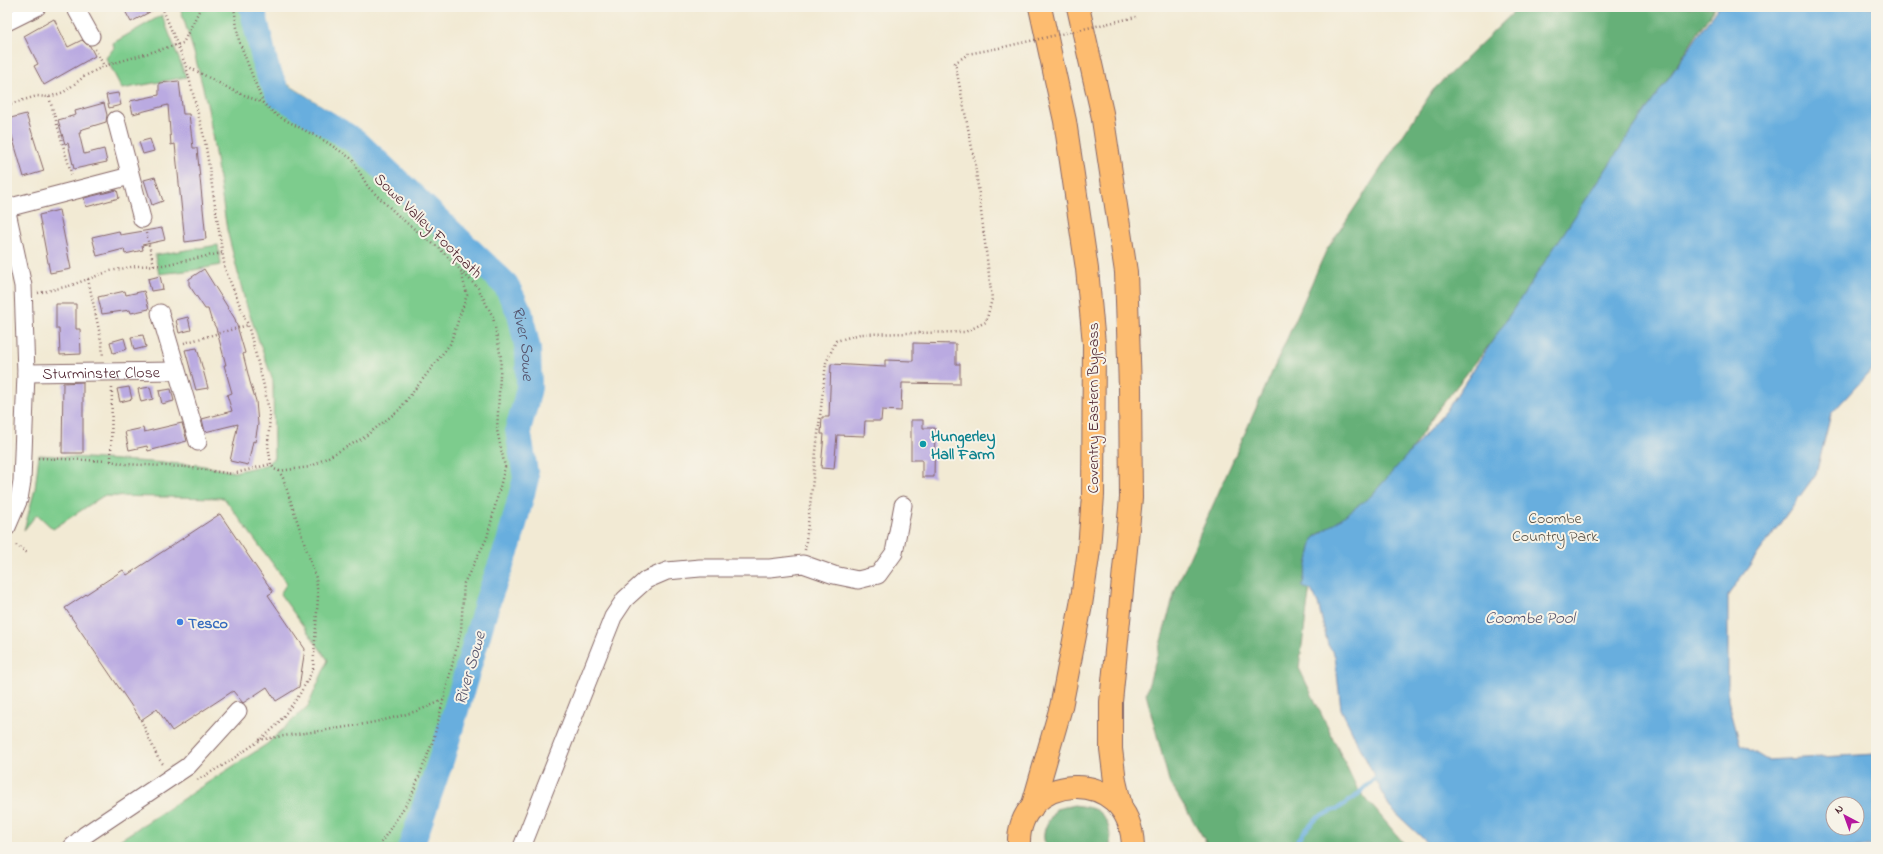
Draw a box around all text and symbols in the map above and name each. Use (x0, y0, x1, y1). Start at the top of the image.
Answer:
street label: Sowe Valley Footpath (368, 168, 487, 285)
water label: River Sowe (504, 302, 540, 382)
street label: Coventry Eastern Bypass (1082, 322, 1106, 494)
street label: Sturminster Close (42, 361, 161, 387)
place label: Hungerley Hall Farm (931, 425, 995, 467)
marker: Hungerley Hall Farm (918, 439, 928, 449)
park label: Coombe Country Park (1512, 507, 1599, 549)
water label: Coombe Pool (1485, 606, 1577, 631)
place label: Tesco (188, 612, 228, 636)
marker: Tesco (175, 617, 185, 627)
water label: River Sowe (448, 628, 493, 708)
north arrow (1825, 796, 1865, 836)
text: N (1831, 801, 1847, 818)

